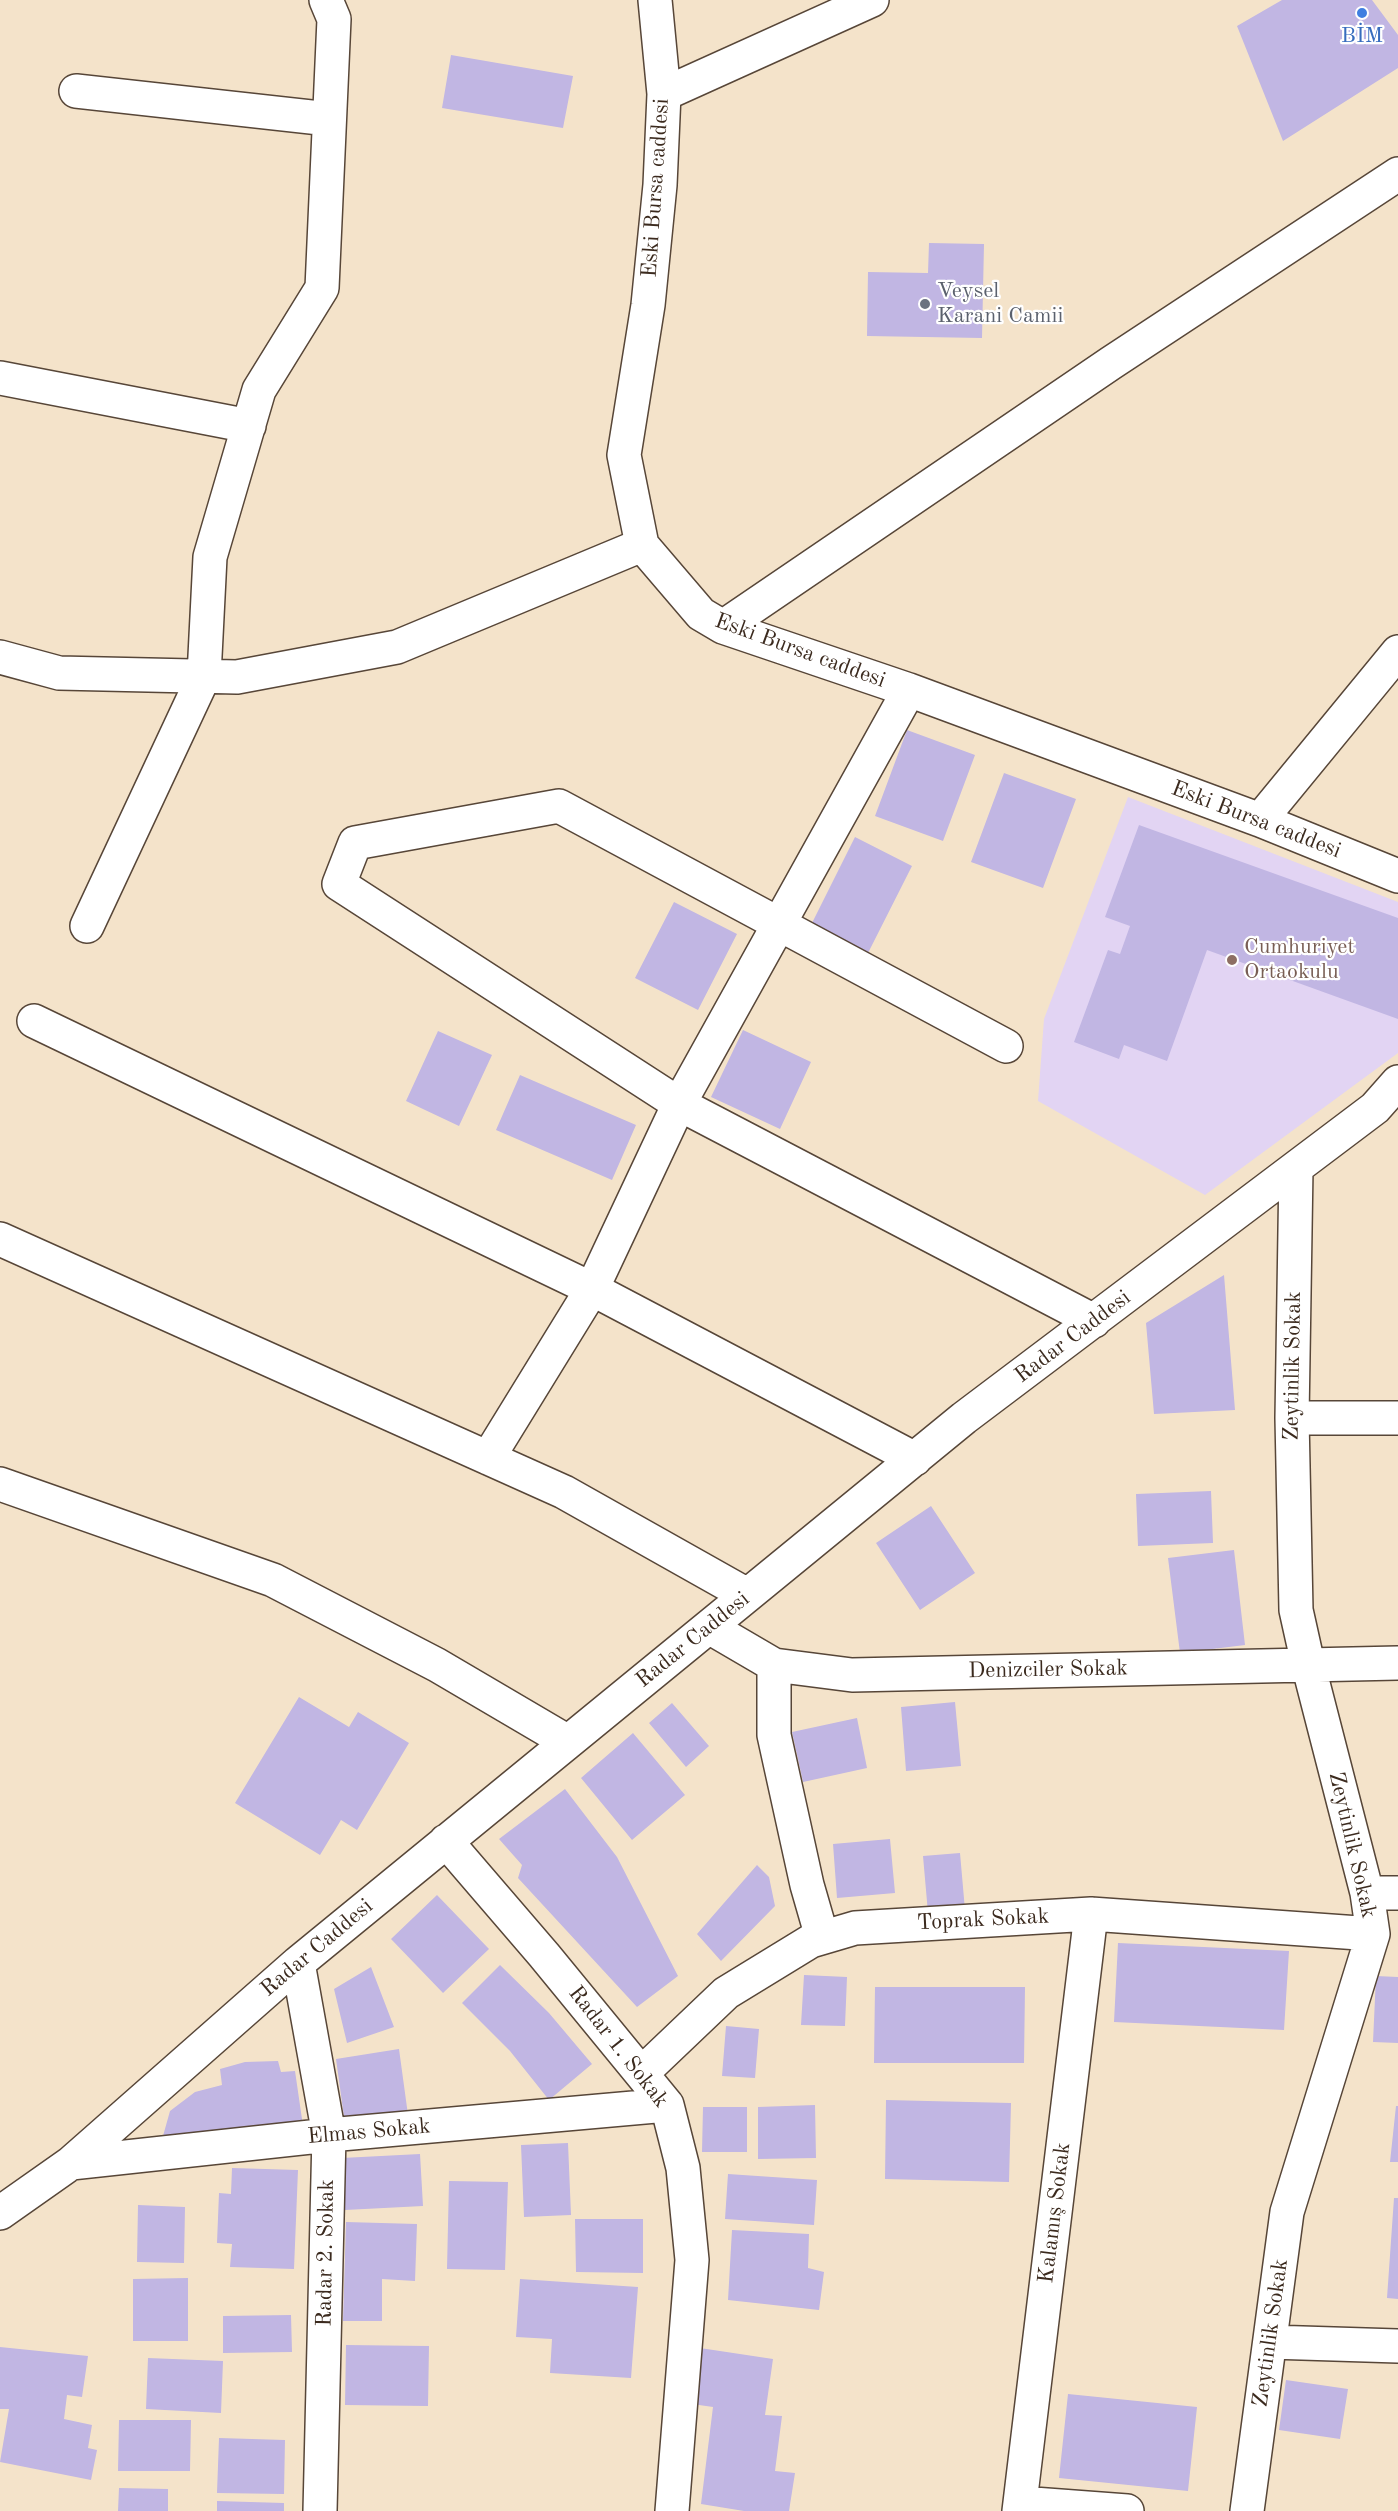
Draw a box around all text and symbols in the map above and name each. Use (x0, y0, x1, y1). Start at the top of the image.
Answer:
marker: BİM (1355, 6, 1369, 20)
place label: BİM (1341, 23, 1383, 49)
street label: Eski Bursa caddesi (637, 97, 675, 279)
place label: Veysel Karani Camii (937, 278, 1063, 330)
marker: Veysel Karani Camii (918, 297, 932, 311)
street label: Eski Bursa caddesi (711, 608, 889, 694)
street label: Eski Bursa caddesi (1167, 775, 1345, 865)
place label: Cumhuriyet Ortaokulu (1244, 934, 1355, 986)
marker: Cumhuriyet Ortaokulu (1225, 953, 1239, 967)
street label: Radar Caddesi (1010, 1285, 1136, 1389)
street label: Zeytinlik Sokak (1278, 1291, 1308, 1441)
street label: Radar Caddesi (631, 1586, 755, 1694)
street label: Denizciler Sokak (968, 1655, 1128, 1685)
street label: Zeytinlik Sokak (1322, 1769, 1382, 1921)
street label: Radar Caddesi (256, 1893, 378, 2003)
street label: Toprak Sokak (916, 1903, 1050, 1937)
street label: Radar 1. Sokak (562, 1981, 674, 2113)
street label: Elmas Sokak (306, 2113, 432, 2151)
street label: Kalamış Sokak (1033, 2141, 1077, 2285)
street label: Radar 2. Sokak (312, 2179, 340, 2327)
street label: Zeytinlik Sokak (1248, 2257, 1294, 2409)

